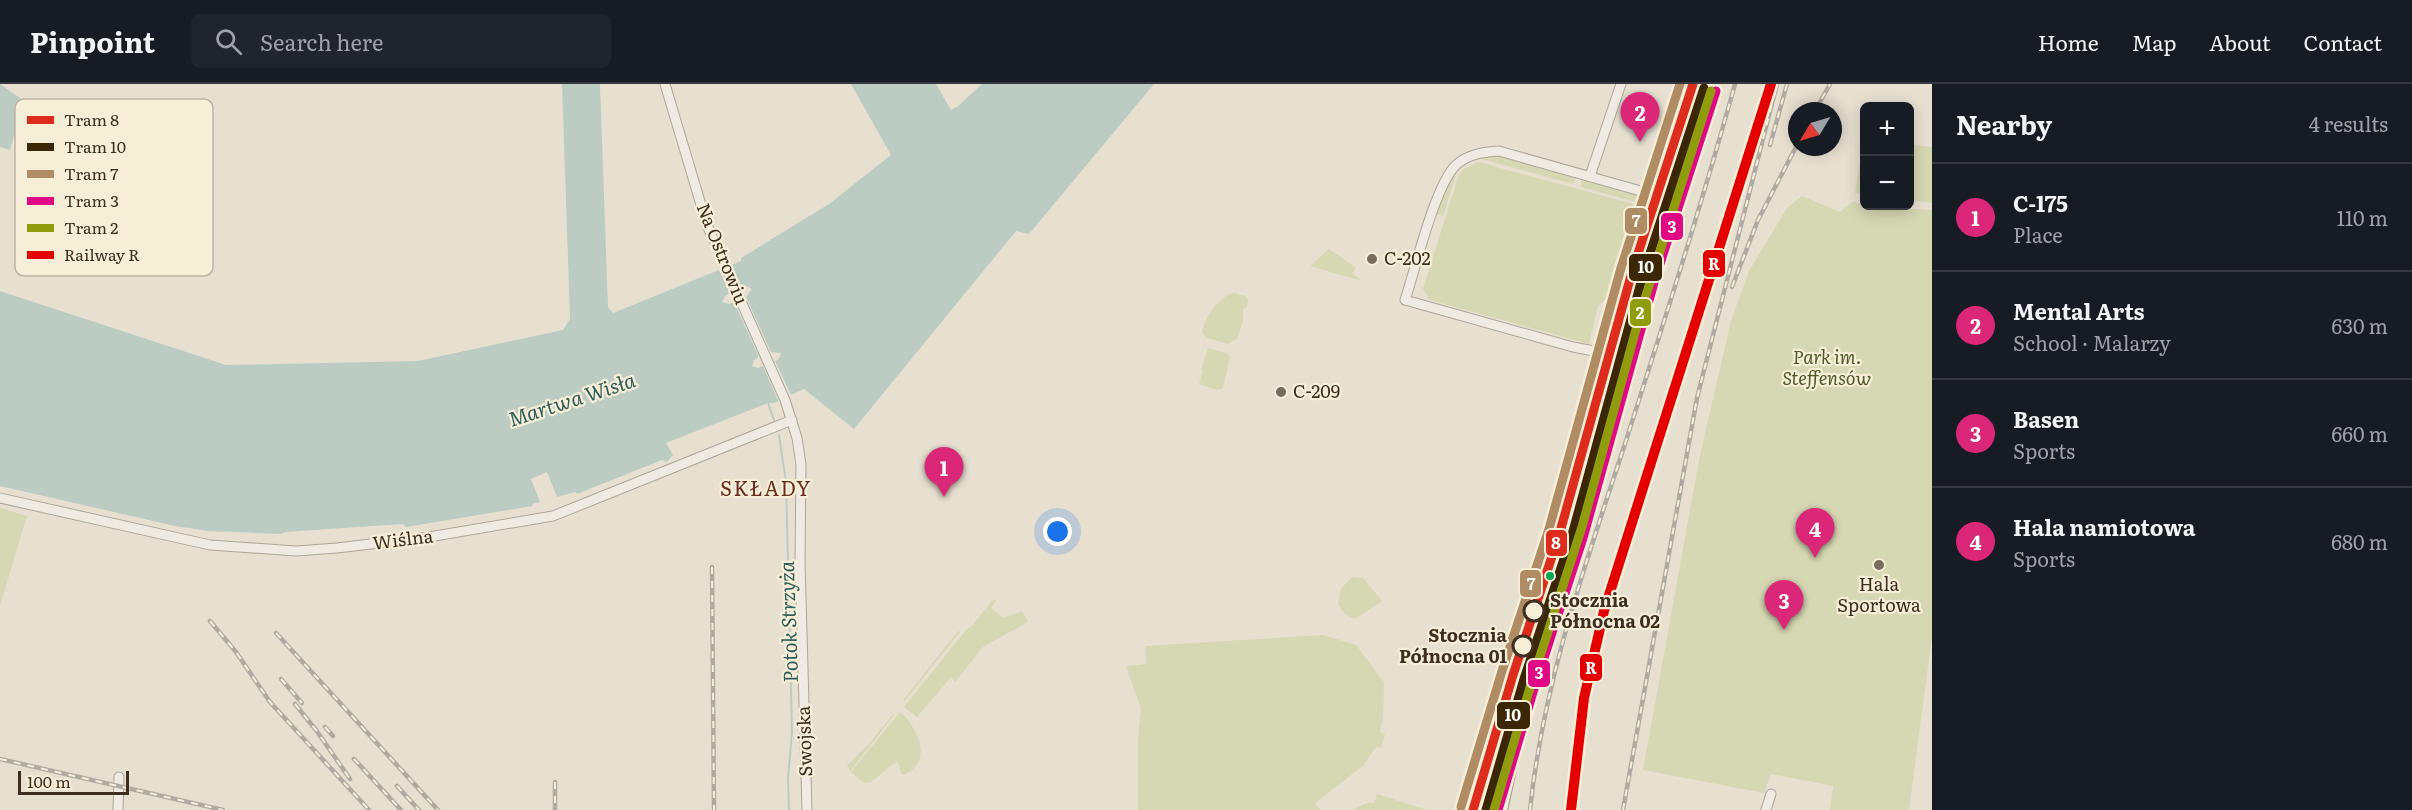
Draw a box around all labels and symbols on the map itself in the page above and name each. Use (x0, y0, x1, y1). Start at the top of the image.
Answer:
pin: 2 (1620, 92, 1660, 142)
legend (15, 99, 213, 276)
north arrow (1788, 102, 1842, 156)
text: Tram 8 (64, 107, 119, 131)
text: Tram 10 (64, 134, 126, 158)
text: Tram 7 (64, 161, 118, 185)
text: Tram 3 (64, 188, 119, 212)
street label: Na Ostrowiu (691, 199, 756, 308)
line badge: 7 (1624, 207, 1648, 235)
text: 7 (1632, 208, 1641, 232)
line badge: 3 (1660, 212, 1684, 241)
text: 3 (1668, 214, 1677, 238)
text: Tram 2 (64, 215, 118, 239)
text: Railway R (64, 242, 140, 266)
place label: C-202 (1384, 244, 1431, 271)
line badge: R (1702, 249, 1726, 278)
text: R (1708, 251, 1720, 275)
marker: C-202 (1365, 252, 1379, 266)
line badge: 10 (1628, 253, 1663, 282)
text: 10 (1638, 254, 1654, 278)
line badge: 2 (1629, 298, 1652, 327)
text: 2 (1636, 300, 1645, 324)
park label: Park im. Steffensów (1783, 343, 1871, 391)
water label: Martwa Wisła (504, 363, 639, 433)
place label: C-209 (1293, 377, 1340, 404)
marker: C-209 (1274, 385, 1288, 399)
pin: 1 (924, 448, 964, 497)
district label: SKŁADY (720, 472, 812, 502)
pin: 4 (1796, 508, 1834, 558)
your location (1043, 517, 1072, 546)
street label: Wiślna (371, 521, 435, 556)
line badge: 8 (1545, 529, 1568, 557)
text: 8 (1551, 530, 1561, 554)
marker: Hala Sportowa (1872, 558, 1886, 572)
water label: Potok Strzyża (770, 560, 804, 683)
line badge: 7 (1519, 569, 1542, 598)
unlabelled marker (1544, 570, 1556, 582)
place label: Hala Sportowa (1837, 570, 1921, 618)
text: 7 (1527, 571, 1536, 595)
pin: 3 (1764, 580, 1804, 630)
place label: Stocznia Północna 02 (1550, 586, 1660, 634)
marker: Stocznia Północna 02 (1523, 600, 1545, 622)
place label: Stocznia Północna 01 (1399, 621, 1508, 669)
marker: Stocznia Północna 01 (1512, 635, 1534, 657)
line badge: R (1579, 653, 1603, 682)
text: R (1585, 655, 1597, 679)
line badge: 3 (1527, 659, 1551, 688)
text: 3 (1535, 660, 1544, 684)
line badge: 10 (1496, 701, 1531, 730)
text: 10 (1505, 702, 1521, 726)
street label: Swojska (789, 705, 818, 777)
scale bar (18, 768, 129, 796)

